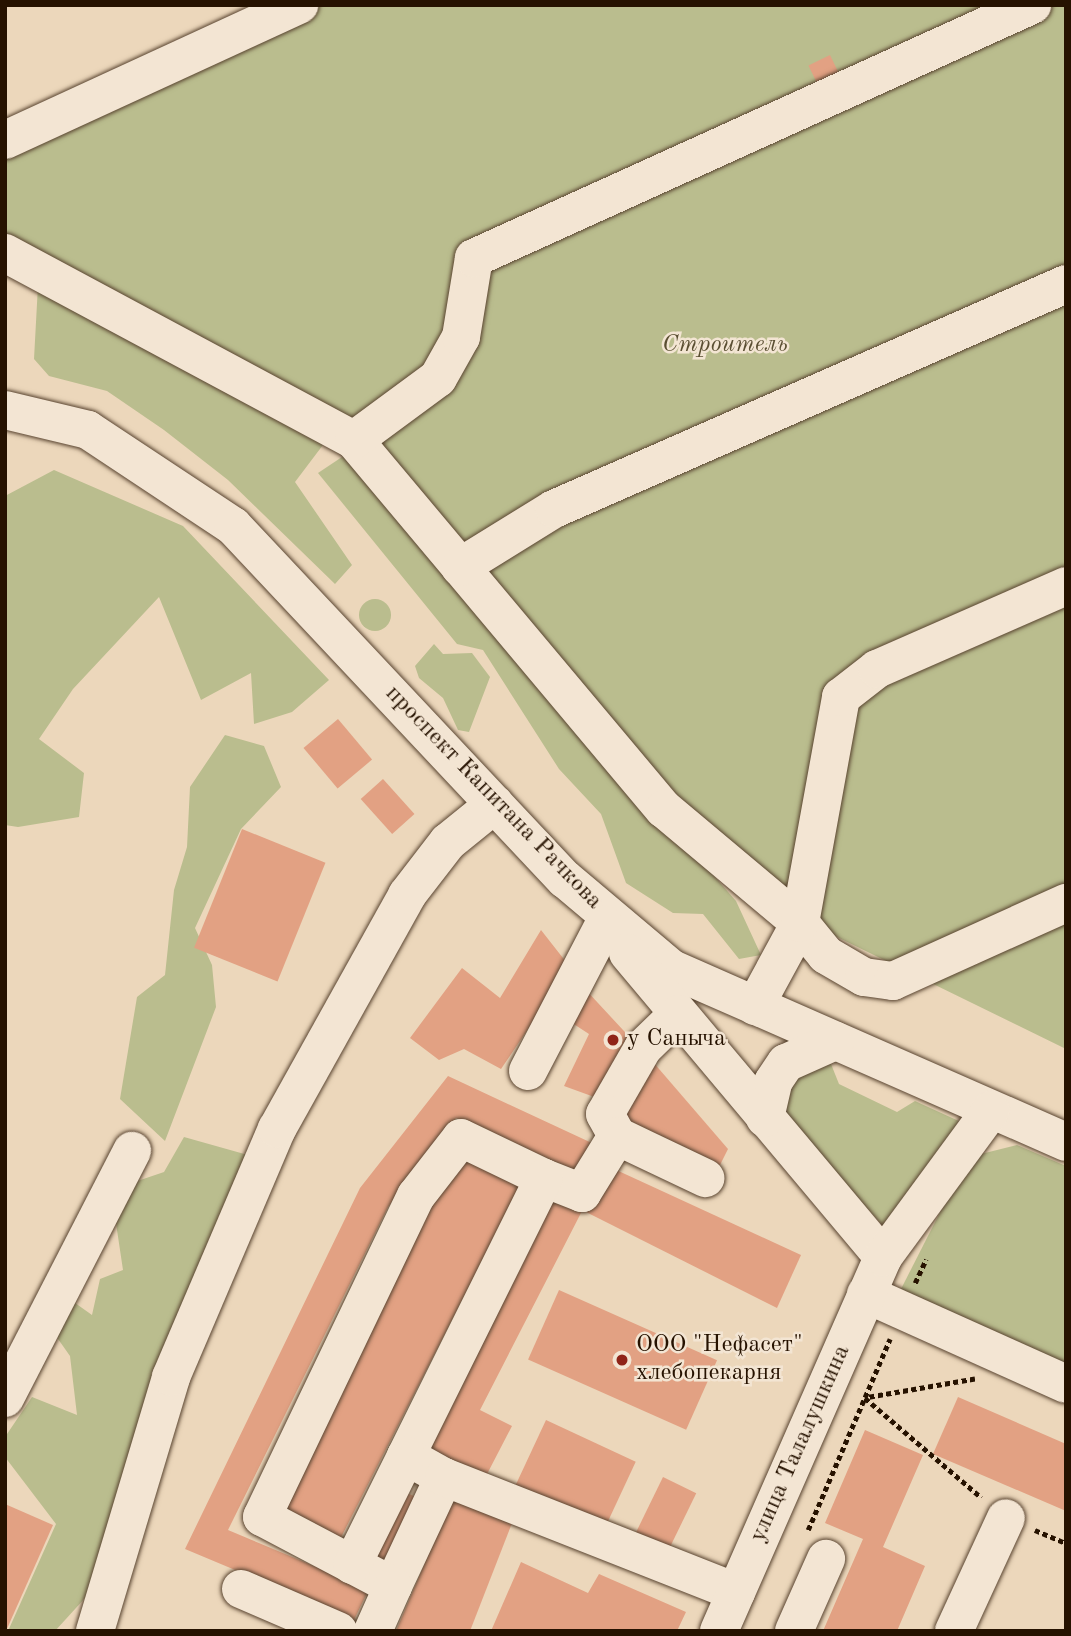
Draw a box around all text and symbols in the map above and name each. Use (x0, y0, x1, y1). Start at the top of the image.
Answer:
park label: Строитель (662, 332, 788, 360)
street label: проспект Капитана Рачкова (378, 680, 608, 916)
place label: у Саныча (627, 1026, 726, 1054)
marker: у Саныча (605, 1032, 621, 1048)
place label: ООО "Нефасет" хлебопекарня (636, 1332, 803, 1388)
street label: улица Талалушкина (745, 1341, 857, 1547)
marker: ООО "Нефасет" хлебопекарня (614, 1352, 630, 1368)

